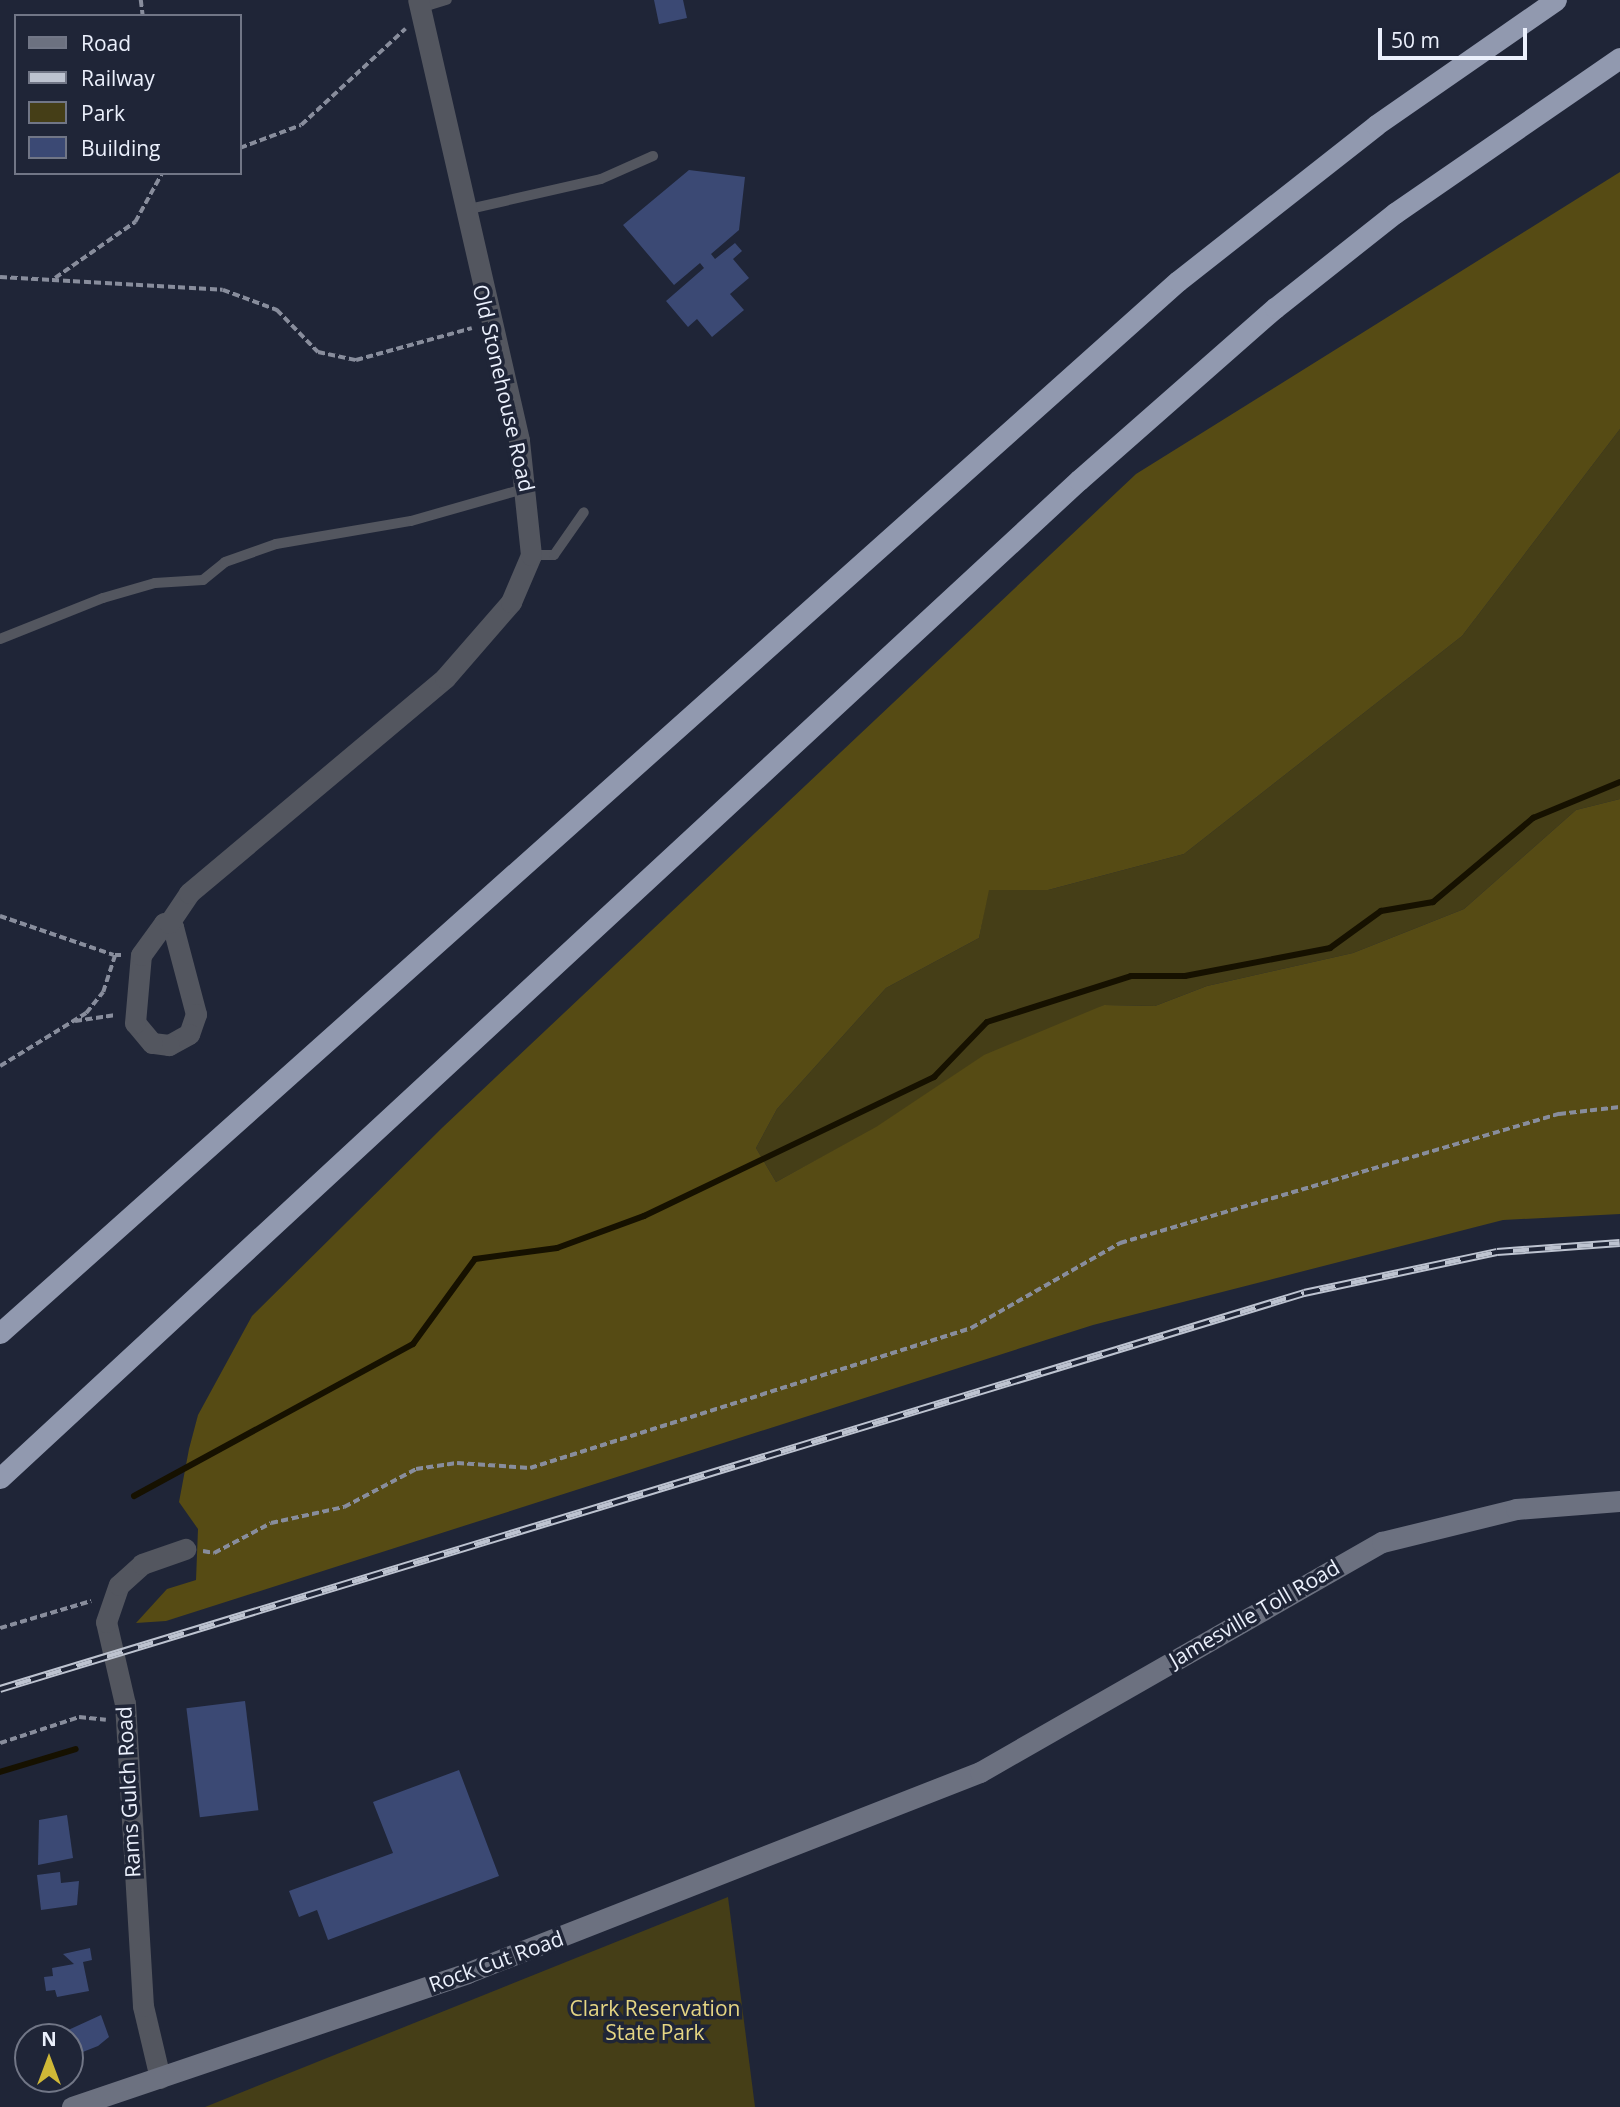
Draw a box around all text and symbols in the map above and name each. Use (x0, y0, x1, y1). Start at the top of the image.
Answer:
legend (14, 14, 242, 175)
scale bar (1382, 14, 1531, 58)
text: 50 m (1391, 26, 1440, 54)
text: Road (81, 29, 131, 57)
text: Railway (81, 64, 155, 92)
text: Park (81, 99, 125, 127)
text: Building (81, 134, 160, 162)
street label: Old Stonehouse Road (468, 282, 540, 494)
street label: Jamesville Toll Road (1164, 1554, 1344, 1672)
street label: Rams Gulch Road (111, 1706, 145, 1878)
street label: Rock Cut Road (425, 1925, 567, 1997)
park label: Clark Reservation State Park (570, 1995, 740, 2045)
north arrow (14, 2023, 84, 2093)
text: N (41, 2026, 57, 2052)

